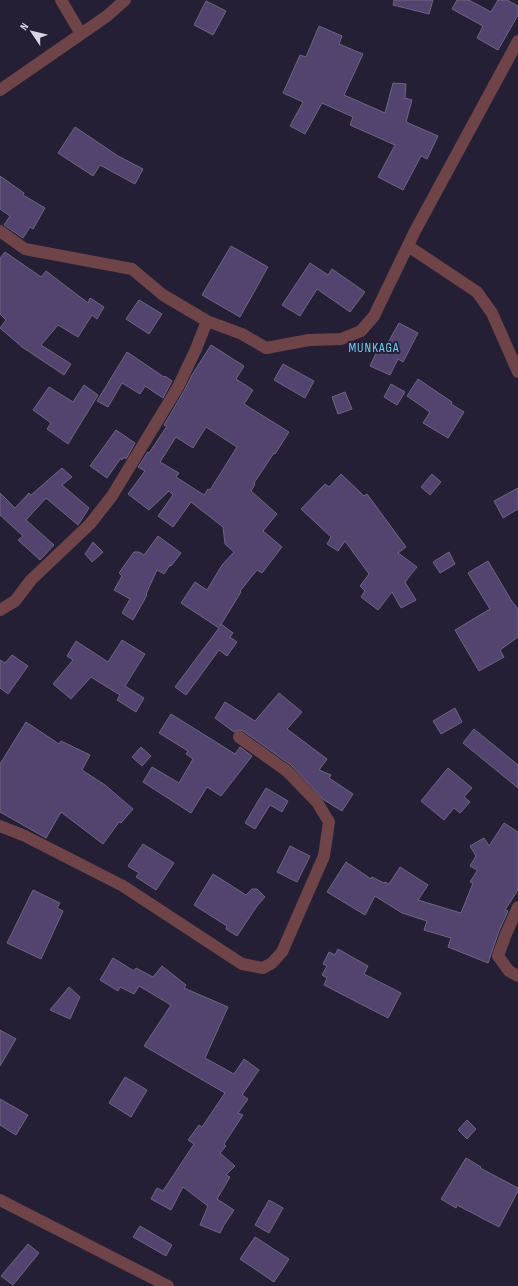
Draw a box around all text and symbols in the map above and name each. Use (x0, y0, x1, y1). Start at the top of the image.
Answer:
north arrow (12, 12, 52, 52)
text: N (17, 20, 31, 33)
district label: MUNKAGA (348, 340, 400, 356)

